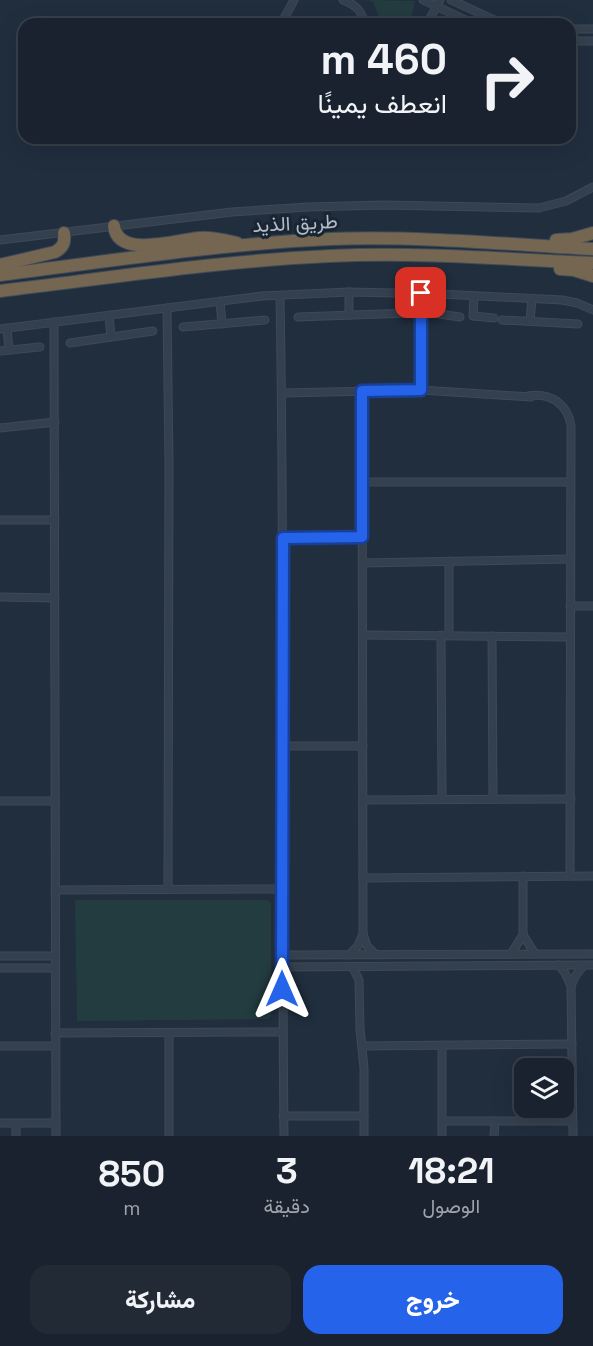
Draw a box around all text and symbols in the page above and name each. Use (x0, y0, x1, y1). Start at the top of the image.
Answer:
text: 460 m (321, 33, 447, 86)
icon: right (468, 42, 546, 120)
text: انعطف يمينًا (317, 86, 447, 121)
street label: طريق الذيد (252, 208, 338, 238)
pin (395, 267, 446, 318)
icon: arrive (404, 276, 437, 309)
position arrow (250, 957, 314, 1021)
map controls (514, 1058, 574, 1118)
button: layers (514, 1058, 574, 1118)
text: 3 (276, 1148, 298, 1194)
text: 18:21 (408, 1148, 495, 1194)
text: 850 (99, 1151, 165, 1197)
text: دقيقة (264, 1193, 310, 1219)
text: الوصول (423, 1193, 480, 1219)
text: m (123, 1195, 140, 1221)
button: مشاركة (30, 1265, 291, 1334)
button: خروج (303, 1265, 563, 1334)

